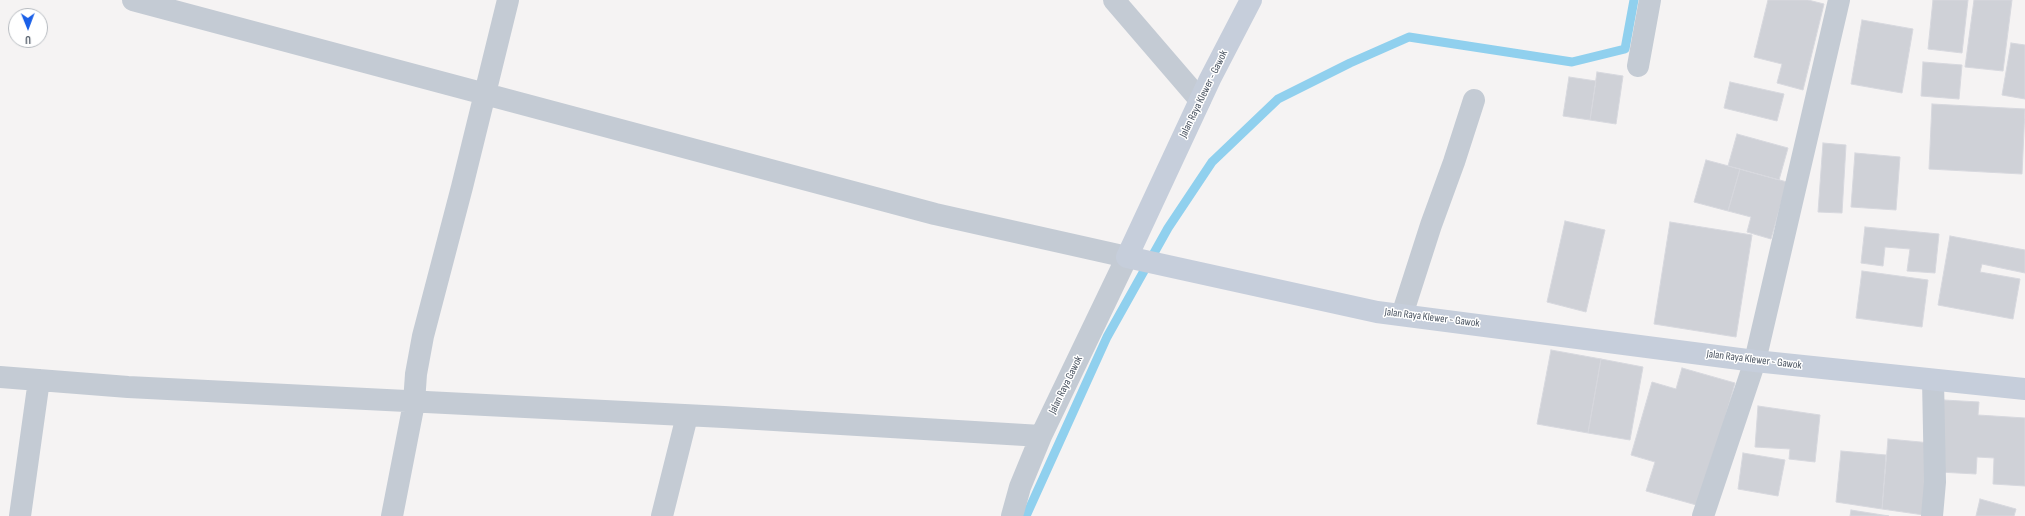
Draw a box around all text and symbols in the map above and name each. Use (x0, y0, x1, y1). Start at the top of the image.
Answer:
north arrow (8, 8, 48, 48)
text: U (25, 33, 31, 46)
street label: Jalan Raya Klewer - Gawok (1177, 48, 1231, 140)
street label: Jalan Raya Klewer - Gawok (1384, 306, 1480, 330)
street label: Jalan Raya Klewer - Gawok (1706, 348, 1802, 372)
street label: Jalan Raya Gawok (1046, 354, 1086, 416)

